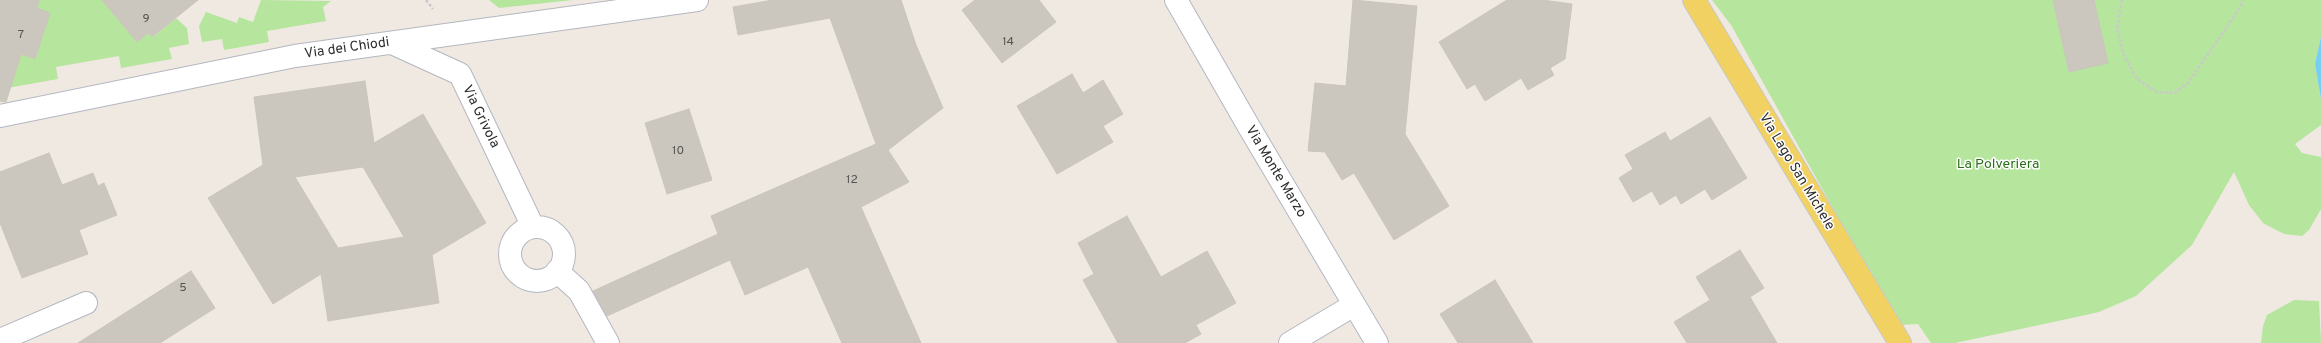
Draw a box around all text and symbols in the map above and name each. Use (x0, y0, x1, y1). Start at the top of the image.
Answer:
house number: 9 (142, 13, 150, 27)
house number: 7 (18, 29, 24, 43)
street label: Via dei Chiodi (303, 35, 391, 63)
house number: 14 (1002, 36, 1014, 50)
street label: Via Grivola (458, 83, 502, 151)
street label: Via Lago San Michele (1754, 111, 1838, 233)
street label: Via Monte Marzo (1241, 123, 1309, 221)
house number: 10 (672, 145, 684, 159)
park label: La Polveriera (1957, 157, 2039, 173)
house number: 12 (846, 174, 858, 188)
house number: 5 (179, 282, 187, 296)

